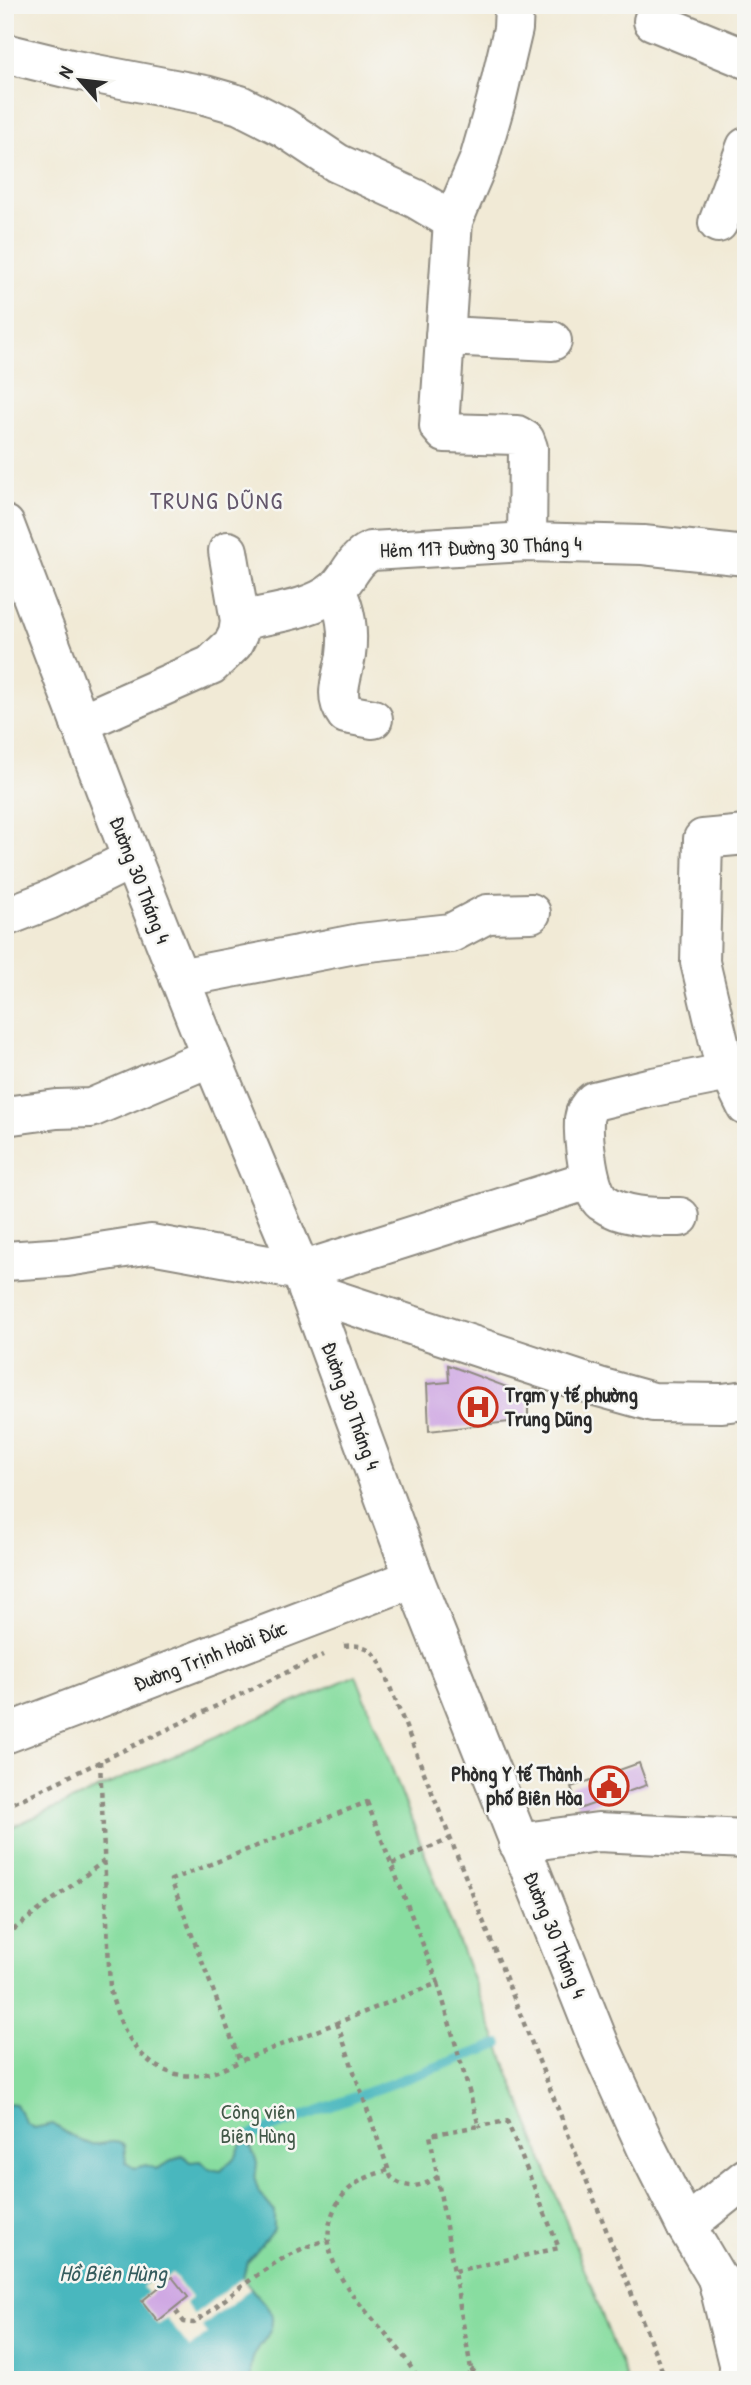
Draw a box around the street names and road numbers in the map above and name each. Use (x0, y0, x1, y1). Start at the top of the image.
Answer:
street label: Hẻm 117 Đường 30 Tháng 4 (380, 528, 583, 565)
street label: Đường 30 Tháng 4 (103, 812, 178, 948)
street label: Đường 30 Tháng 4 (315, 1338, 388, 1474)
street label: Đường Trịnh Hoài Đức (129, 1613, 291, 1698)
street label: Đường 30 Tháng 4 (517, 1867, 594, 2003)

